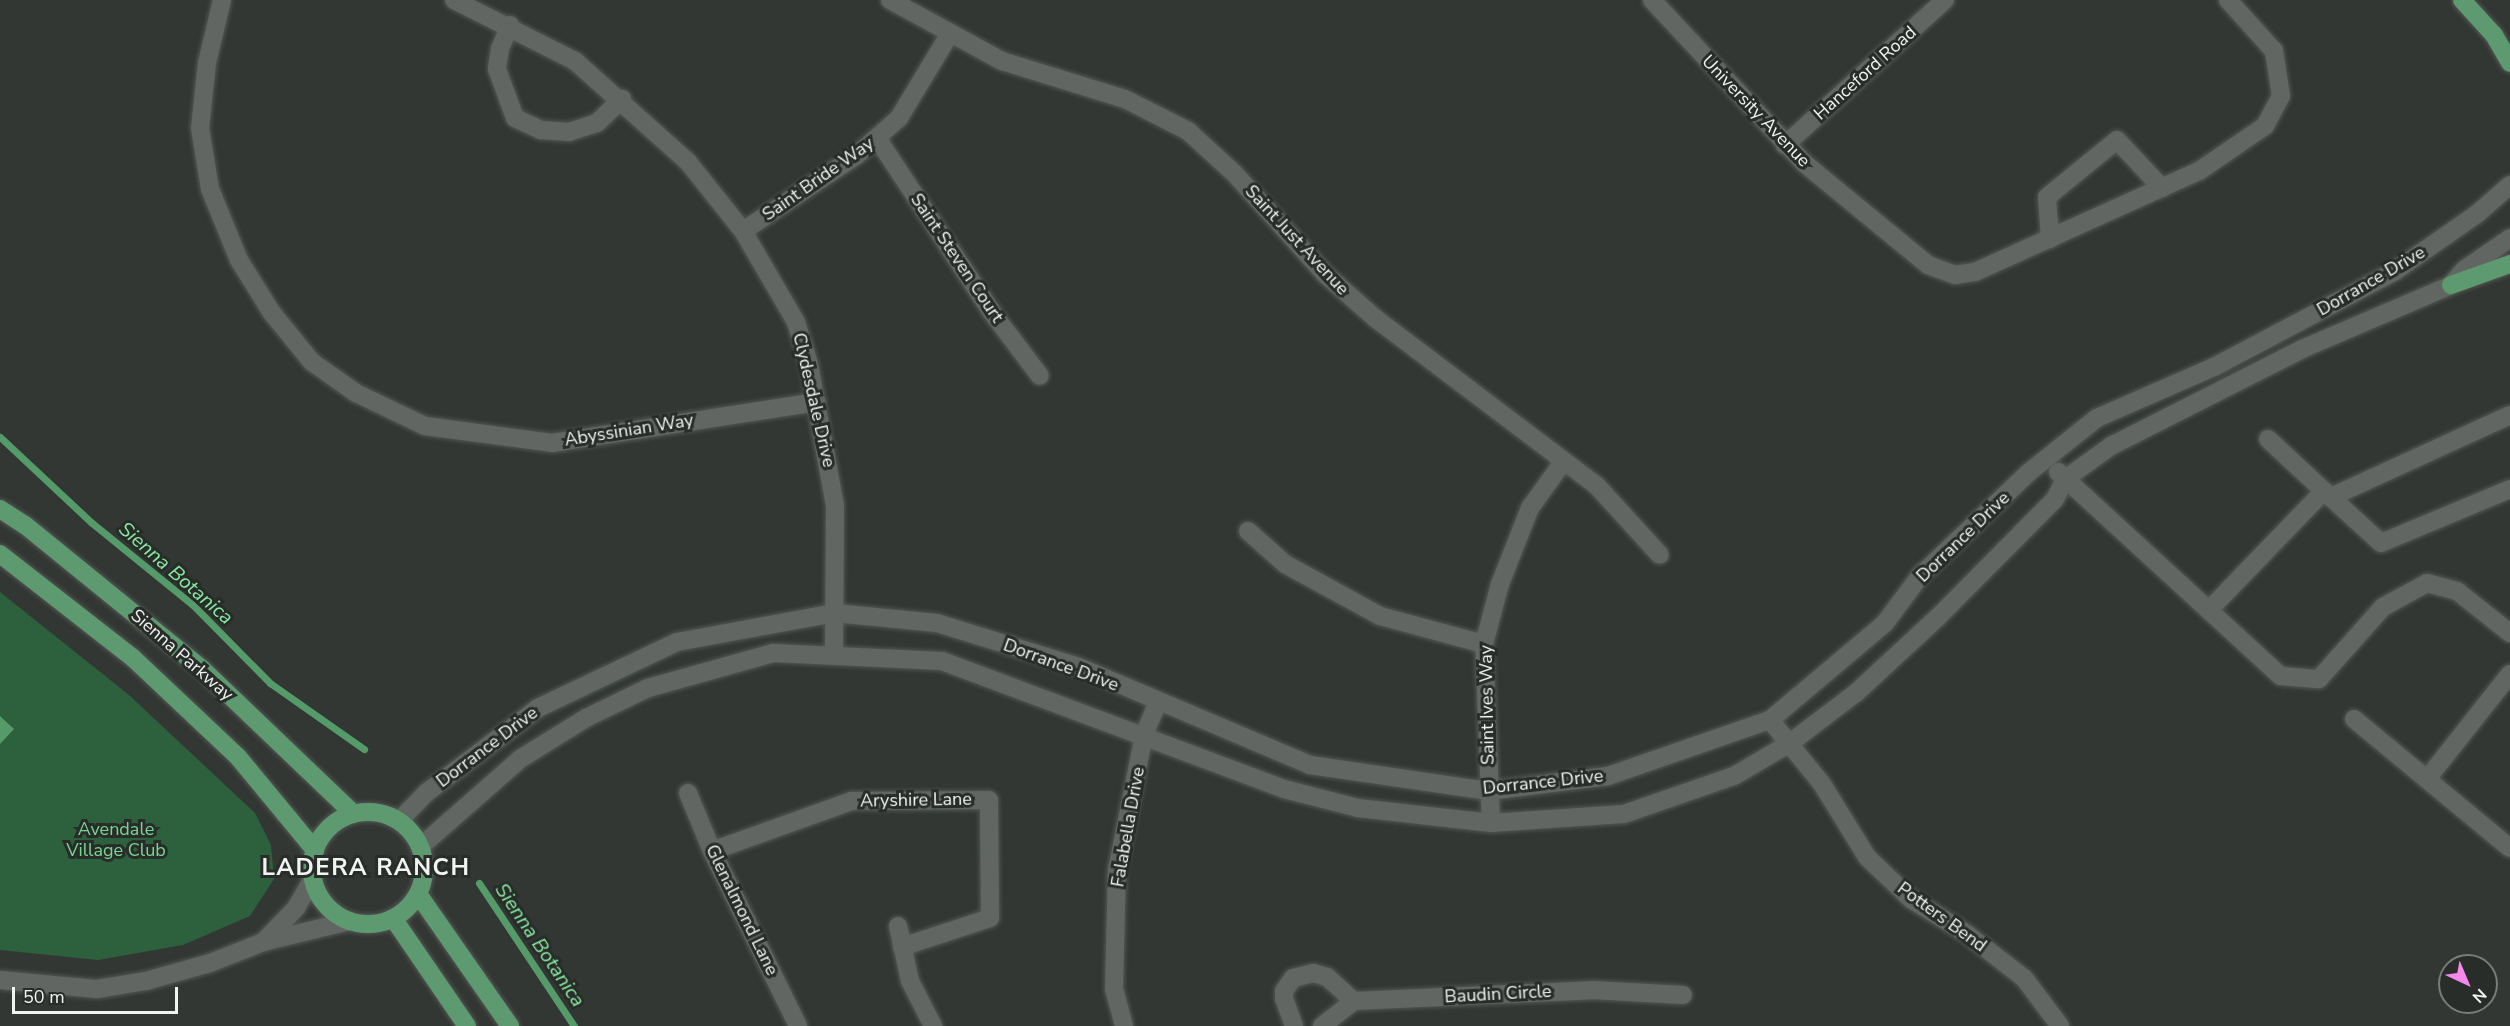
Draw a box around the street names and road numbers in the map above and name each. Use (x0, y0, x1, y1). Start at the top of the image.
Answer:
street label: Hanceford Road (1809, 21, 1921, 125)
street label: University Avenue (1697, 51, 1815, 171)
street label: Saint Bride Way (758, 133, 878, 225)
street label: Saint Just Avenue (1240, 180, 1354, 300)
street label: Saint Steven Court (906, 189, 1008, 327)
street label: Dorrance Drive (2313, 241, 2429, 321)
street label: Clydesdale Drive (788, 331, 840, 469)
street label: Abyssinian Way (563, 409, 695, 451)
street label: Dorrance Drive (1912, 487, 2014, 587)
street label: Sienna Parkway (126, 605, 238, 705)
street label: Dorrance Drive (1000, 634, 1122, 696)
street label: Saint Ives Way (1475, 645, 1499, 765)
street label: Dorrance Drive (432, 702, 542, 792)
street label: Falabella Drive (1107, 765, 1149, 889)
street label: Dorrance Drive (1482, 765, 1604, 799)
street label: Aryshire Lane (860, 788, 972, 812)
street label: Glenalmond Lane (701, 841, 783, 979)
street label: Potters Bend (1893, 877, 1991, 957)
street label: Baudin Circle (1444, 980, 1552, 1008)

